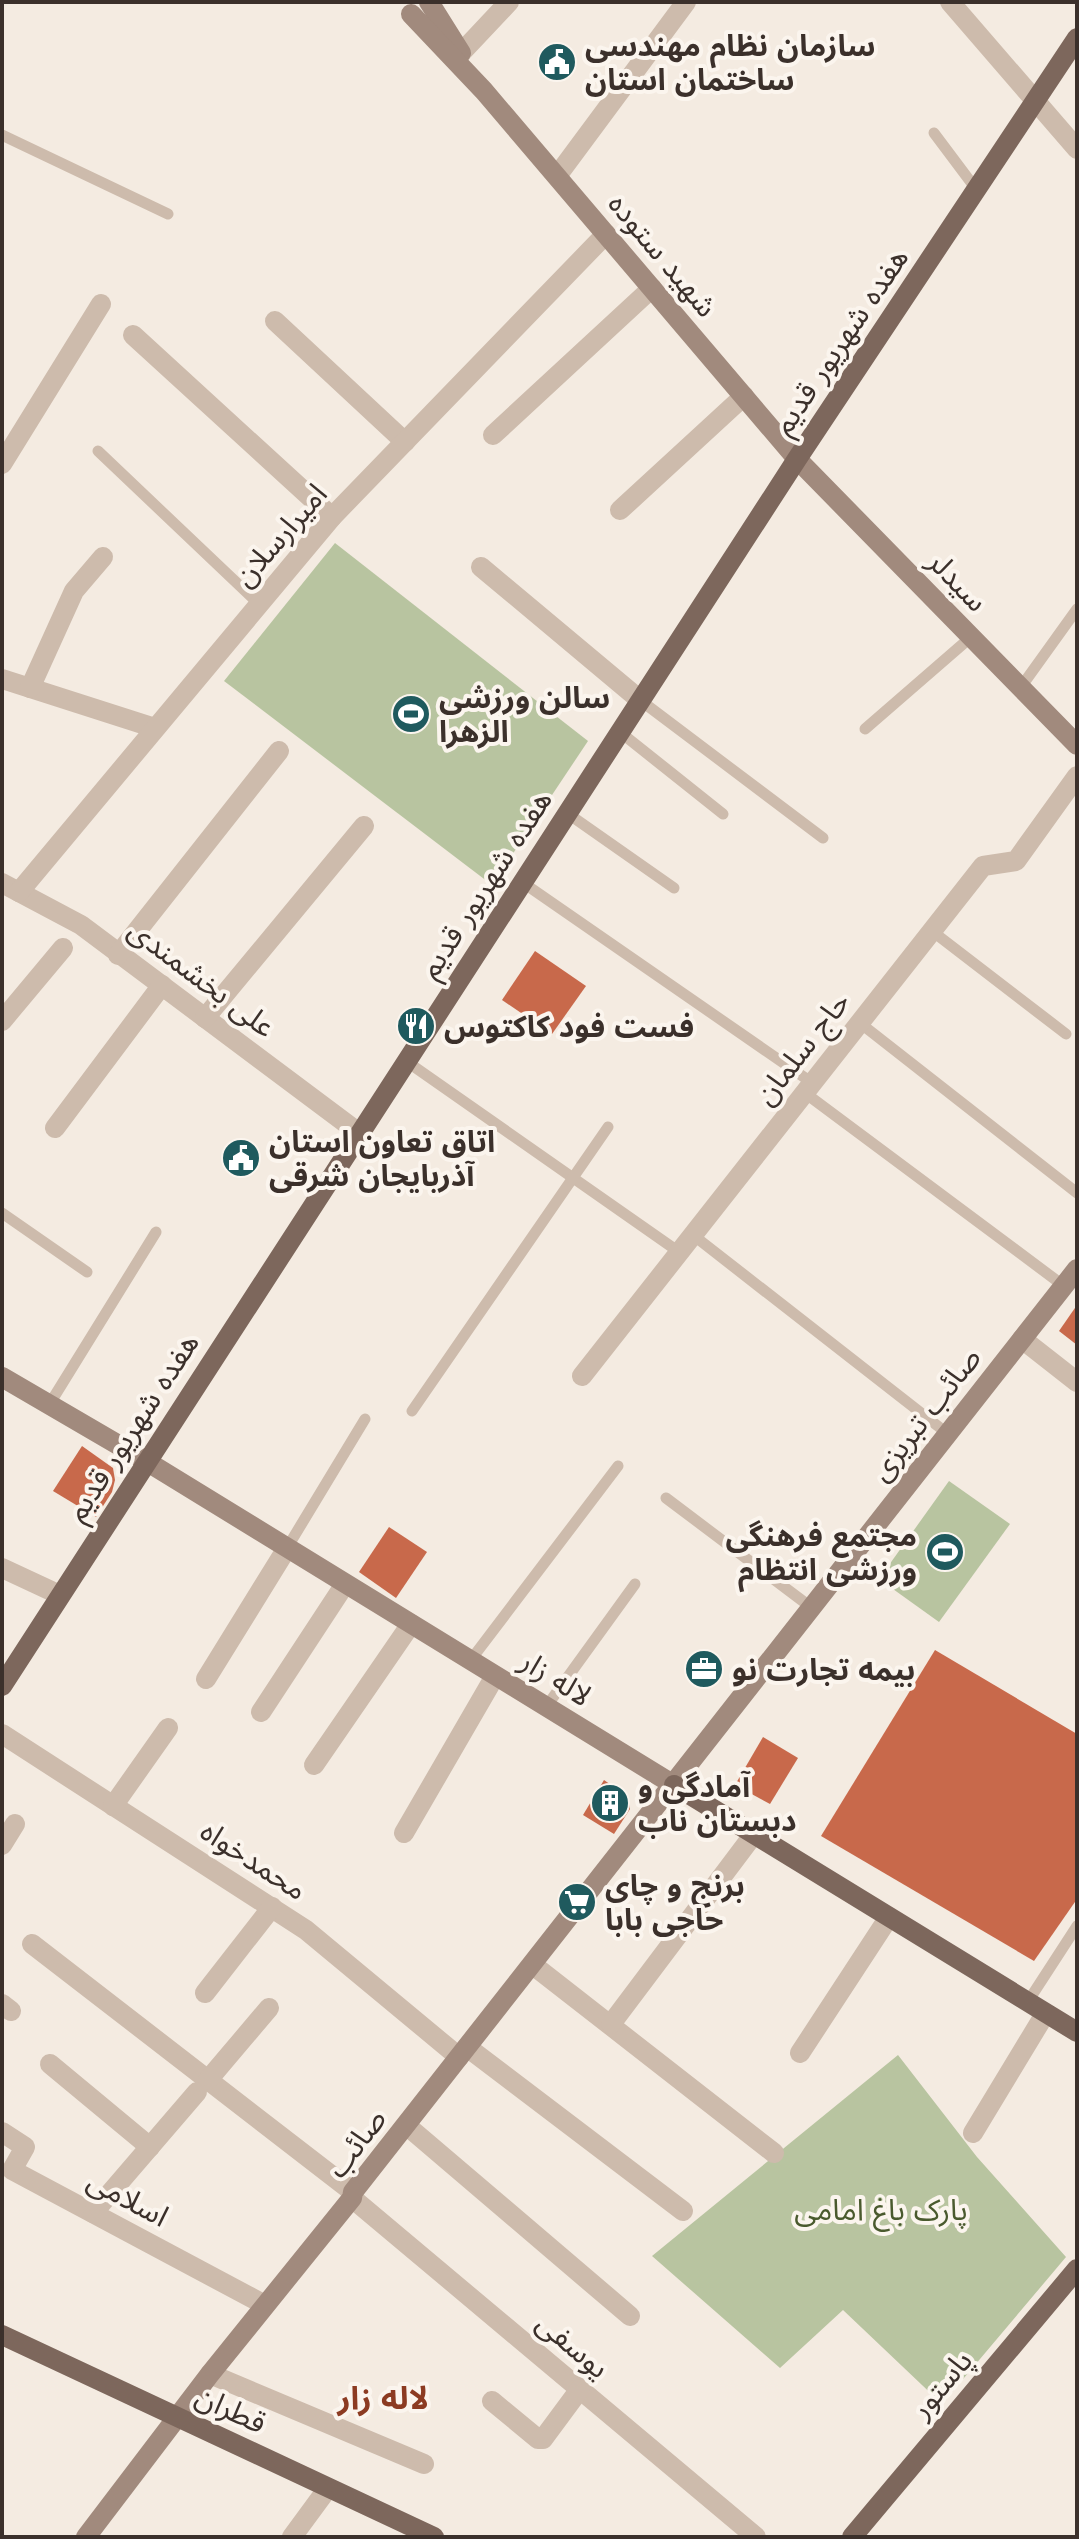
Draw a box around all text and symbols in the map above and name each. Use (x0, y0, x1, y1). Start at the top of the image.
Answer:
place label: سازمان نظام مهندسی ساختمان استان (585, 24, 875, 101)
public building icon: سازمان نظام مهندسی ساختمان استان (536, 41, 578, 83)
street label: شهید ستوده (598, 184, 728, 326)
street label: هفده شهریور قدیم (761, 239, 920, 444)
street label: امیرارسلان (223, 474, 337, 596)
street label: سیدلر (917, 540, 998, 621)
place label: سالن ورزشی الزهرا (439, 676, 610, 753)
sports icon: سالن ورزشی الزهرا (390, 693, 432, 735)
street label: هفده شهریور قدیم (408, 781, 564, 988)
street label: علی بخشمندی (119, 908, 285, 1048)
street label: حاج سلمان (744, 982, 861, 1115)
restaurant icon: فست فود کاکتوس (395, 1005, 437, 1047)
place label: فست فود کاکتوس (444, 1005, 694, 1048)
place label: اتاق تعاون استان آذربایجان شرقی (269, 1120, 495, 1197)
public building icon: اتاق تعاون استان آذربایجان شرقی (220, 1137, 262, 1179)
street label: هفده شهریور قدیم (55, 1324, 211, 1531)
street label: صائب تبریزی (859, 1338, 991, 1490)
place label: مجتمع فرهنگی ورزشی انتظام (725, 1514, 917, 1593)
sports icon: مجتمع فرهنگی ورزشی انتظام (924, 1531, 966, 1573)
street label: لاله زار (511, 1639, 600, 1717)
office icon: بیمه تجارت نو (683, 1648, 725, 1690)
place label: بیمه تجارت نو (732, 1648, 915, 1691)
place label: آمادگی و دبستان ناب (638, 1765, 796, 1842)
building icon: آمادگی و دبستان ناب (589, 1782, 631, 1824)
street label: محمدخواه (192, 1809, 316, 1911)
place label: برنج و چای حاجی بابا (605, 1864, 745, 1941)
supermarket icon: برنج و چای حاجی بابا (556, 1881, 598, 1923)
street label: صائب (316, 2099, 396, 2187)
street label: اسلامی (80, 2159, 176, 2237)
park label: پارک باغ امامی (794, 2188, 968, 2232)
street label: یوسفی (527, 2302, 619, 2388)
street label: پاستور (899, 2340, 982, 2428)
street label: قطران (189, 2374, 273, 2444)
district label: لاله زار (335, 2375, 429, 2421)

